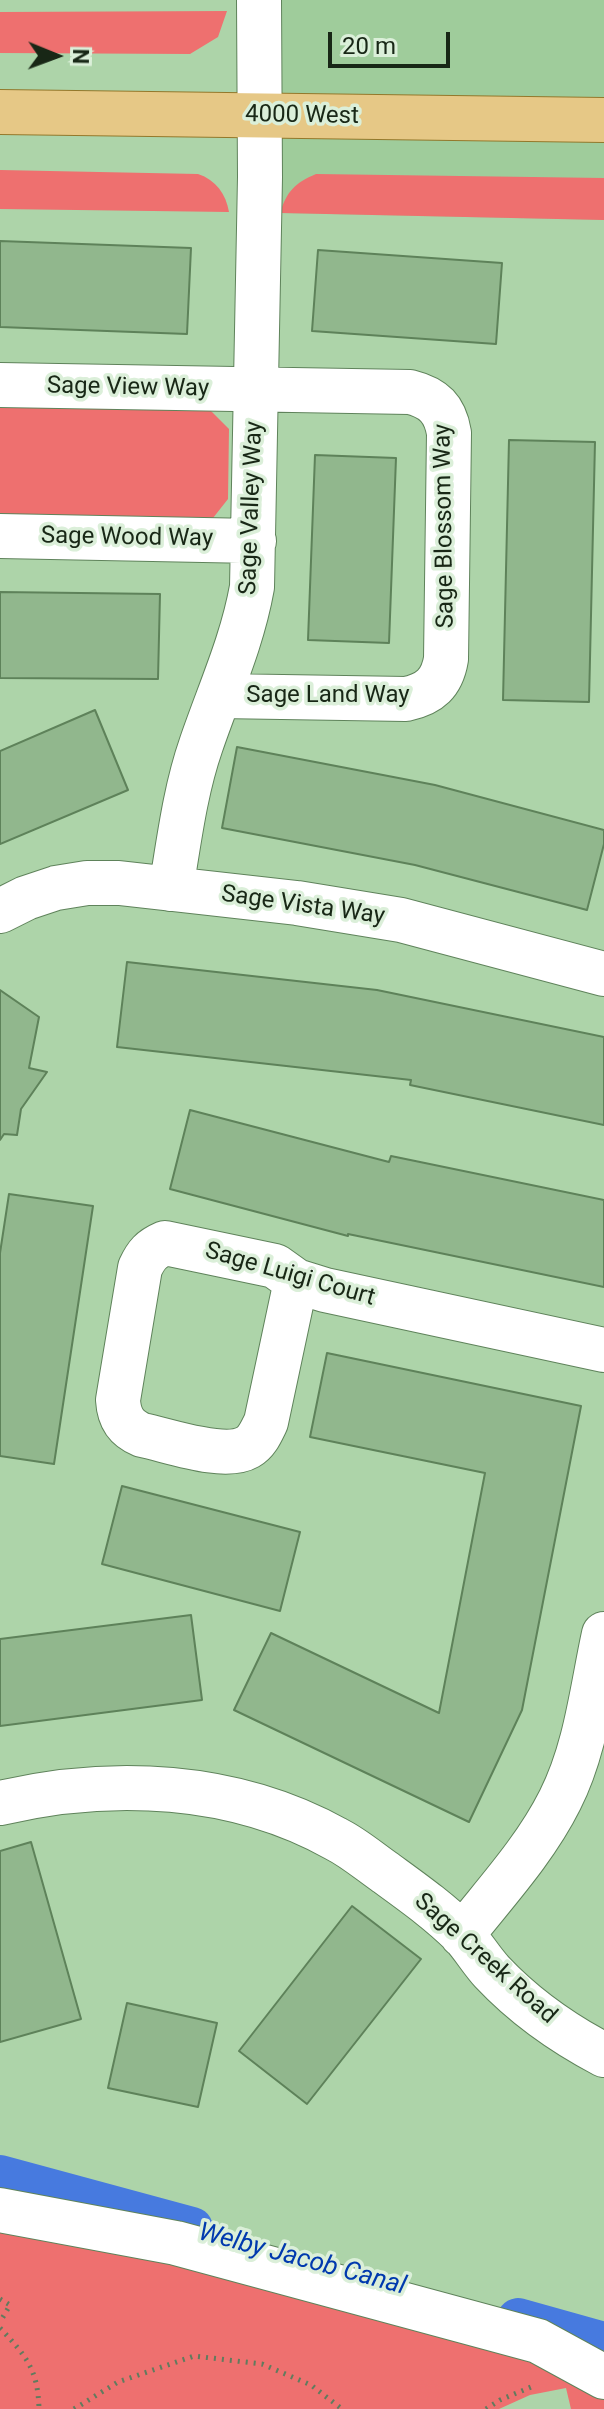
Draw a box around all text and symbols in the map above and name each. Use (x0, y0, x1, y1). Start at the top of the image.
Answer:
north arrow (16, 16, 96, 96)
scale bar (332, 16, 454, 66)
text: 20 m (342, 32, 396, 60)
text: N (68, 48, 93, 64)
street label: 4000 West (245, 101, 359, 131)
street label: Sage View Way (47, 372, 209, 404)
street label: Sage Valley Way (235, 421, 269, 595)
street label: Sage Blossom Way (429, 423, 461, 629)
street label: Sage Wood Way (41, 522, 213, 554)
street label: Sage Land Way (246, 682, 410, 710)
street label: Sage Vista Way (219, 880, 387, 932)
street label: Sage Luigi Court (202, 1237, 378, 1313)
street label: Sage Creek Road (408, 1888, 562, 2030)
water label: Welby Jacob Canal (195, 2217, 409, 2303)

